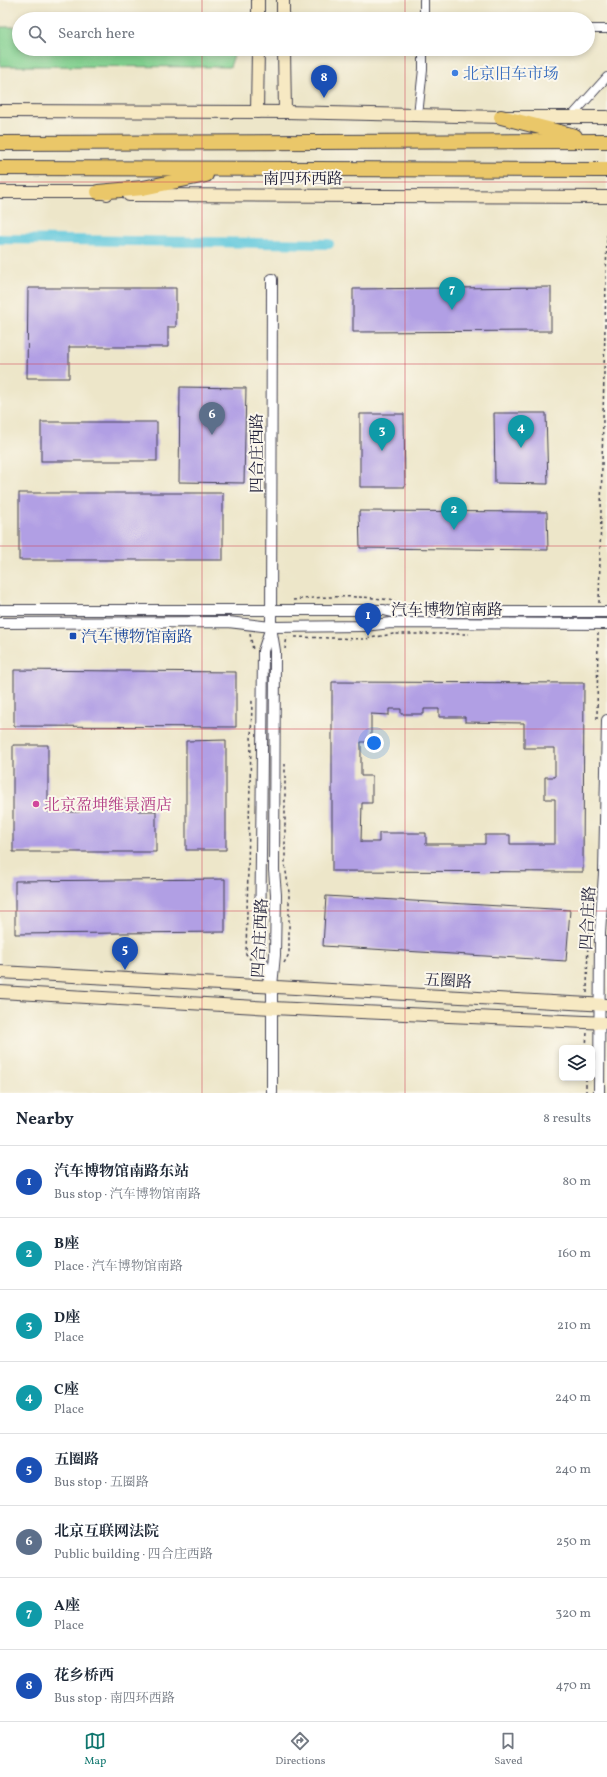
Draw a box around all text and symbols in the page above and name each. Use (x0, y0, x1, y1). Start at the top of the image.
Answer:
search box (12, 12, 595, 56)
icon: search (26, 23, 48, 45)
text: Search here (58, 24, 135, 45)
place label: 北京旧车市场 (463, 64, 559, 86)
pin: 8 (311, 65, 337, 98)
marker: 北京旧车市场 (450, 68, 460, 78)
street label: 南四环西路 (263, 169, 343, 191)
pin: 7 (439, 277, 465, 310)
pin: 6 (199, 402, 225, 435)
street label: 四合庄西路 (247, 413, 269, 493)
pin: 4 (508, 415, 534, 448)
pin: 3 (369, 418, 395, 451)
pin: 2 (441, 497, 467, 530)
street label: 汽车博物馆南路 (391, 600, 503, 622)
pin: 1 (355, 603, 381, 636)
place label: 汽车博物馆南路 (81, 627, 193, 649)
marker: 汽车博物馆南路 (68, 631, 78, 641)
your location (364, 733, 384, 753)
place label: 北京盈坤维景酒店 (44, 795, 172, 817)
marker: 北京盈坤维景酒店 (31, 799, 41, 809)
street label: 四合庄路 (576, 886, 602, 951)
street label: 四合庄西路 (248, 898, 274, 979)
pin: 5 (112, 937, 138, 970)
street label: 五圈路 (423, 970, 472, 994)
map controls (559, 1045, 595, 1081)
button: layers (559, 1045, 595, 1081)
text: Nearby (16, 1108, 74, 1131)
text: 8 results (543, 1110, 591, 1128)
text: 汽车博物馆南路东站 (54, 1162, 189, 1183)
text: 1 (26, 1173, 32, 1191)
text: 80 m (562, 1173, 591, 1191)
text: Bus stop · 汽车博物馆南路 (54, 1186, 201, 1204)
text: B座 (54, 1234, 79, 1255)
text: 2 (26, 1245, 32, 1263)
text: 160 m (557, 1245, 591, 1263)
text: Place · 汽车博物馆南路 (54, 1258, 183, 1276)
text: D座 (54, 1308, 80, 1329)
text: 3 (26, 1317, 32, 1335)
text: 210 m (557, 1317, 591, 1335)
text: Place (54, 1329, 84, 1347)
text: C座 (54, 1380, 79, 1401)
text: 4 (25, 1389, 33, 1407)
text: 240 m (555, 1389, 591, 1407)
text: Place (54, 1401, 84, 1419)
text: 五圈路 (54, 1450, 99, 1471)
text: 5 (26, 1461, 32, 1479)
text: 240 m (555, 1461, 591, 1479)
text: Bus stop · 五圈路 (54, 1474, 149, 1492)
text: 北京互联网法院 (54, 1522, 159, 1543)
text: 6 (25, 1533, 33, 1551)
text: 250 m (556, 1533, 591, 1551)
text: Public building · 四合庄西路 (54, 1546, 213, 1564)
text: A座 (54, 1596, 80, 1617)
text: 7 (26, 1605, 32, 1623)
text: 320 m (556, 1605, 591, 1623)
text: Place (54, 1617, 84, 1635)
text: 花乡桥西 (54, 1666, 114, 1687)
text: 8 (25, 1677, 33, 1695)
text: 470 m (556, 1677, 591, 1695)
text: Bus stop · 南四环西路 (54, 1690, 175, 1708)
tab: Map (84, 1730, 106, 1769)
tab: Directions (275, 1730, 326, 1769)
tab: Saved (494, 1730, 523, 1769)

